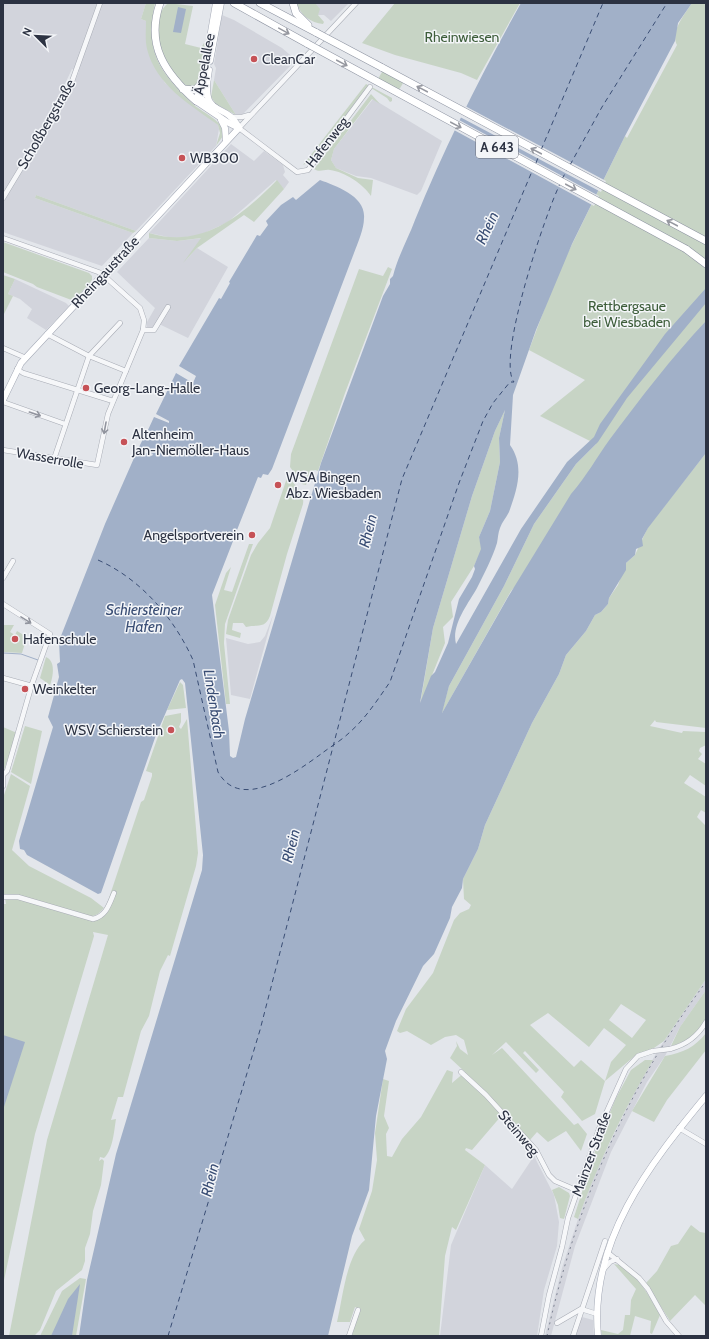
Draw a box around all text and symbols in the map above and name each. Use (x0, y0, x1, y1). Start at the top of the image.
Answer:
north arrow (16, 16, 56, 56)
text: N (19, 26, 35, 38)
one-way arrow (278, 28, 290, 36)
park label: Rheinwiesen (425, 28, 500, 46)
street label: Äppelallee (189, 32, 219, 96)
place label: CleanCar (262, 50, 316, 68)
marker: CleanCar (249, 54, 259, 64)
one-way arrow (336, 59, 348, 67)
street label: Schoßbergstraße (13, 76, 79, 172)
one-way arrow (416, 85, 428, 93)
street label: Hafenweg (301, 112, 353, 171)
one-way arrow (450, 121, 462, 129)
road number: A 643 (476, 136, 518, 158)
one-way arrow (531, 146, 543, 154)
place label: WB300 (190, 149, 239, 167)
marker: WB300 (177, 153, 187, 163)
one-way arrow (565, 183, 577, 191)
water label: Rhein (472, 209, 502, 247)
one-way arrow (666, 219, 678, 226)
street label: Rheingaustraße (67, 232, 143, 312)
park label: Rettbergsaue bei Wiesbaden (583, 297, 671, 331)
place label: Georg-Lang-Halle (94, 379, 200, 397)
marker: Georg-Lang-Halle (81, 383, 91, 393)
one-way arrow (29, 410, 41, 418)
one-way arrow (101, 421, 109, 434)
place label: Altenheim Jan-Niemöller-Haus (131, 425, 249, 459)
marker: Altenheim Jan-Niemöller-Haus (119, 437, 129, 447)
street label: Wasserrolle (15, 443, 85, 473)
place label: WSA Bingen Abz. Wiesbaden (286, 468, 381, 502)
marker: WSA Bingen Abz. Wiesbaden (273, 480, 283, 490)
water label: Rhein (355, 512, 381, 550)
place label: Angelsportverein (144, 526, 244, 544)
marker: Angelsportverein (247, 530, 257, 540)
water label: Schiersteiner Hafen (106, 601, 184, 636)
one-way arrow (20, 616, 32, 624)
place label: Hafenschule (23, 630, 96, 648)
marker: Hafenschule (10, 634, 20, 644)
water label: Lindenbach (200, 668, 228, 740)
place label: Weinkelter (33, 680, 97, 698)
marker: Weinkelter (20, 684, 30, 694)
place label: WSV Schierstein (65, 721, 163, 739)
marker: WSV Schierstein (166, 725, 176, 735)
water label: Rhein (278, 827, 304, 865)
street label: Steinweg (495, 1106, 544, 1161)
street label: Mainzer Straße (567, 1109, 615, 1199)
water label: Rhein (197, 1162, 223, 1198)

